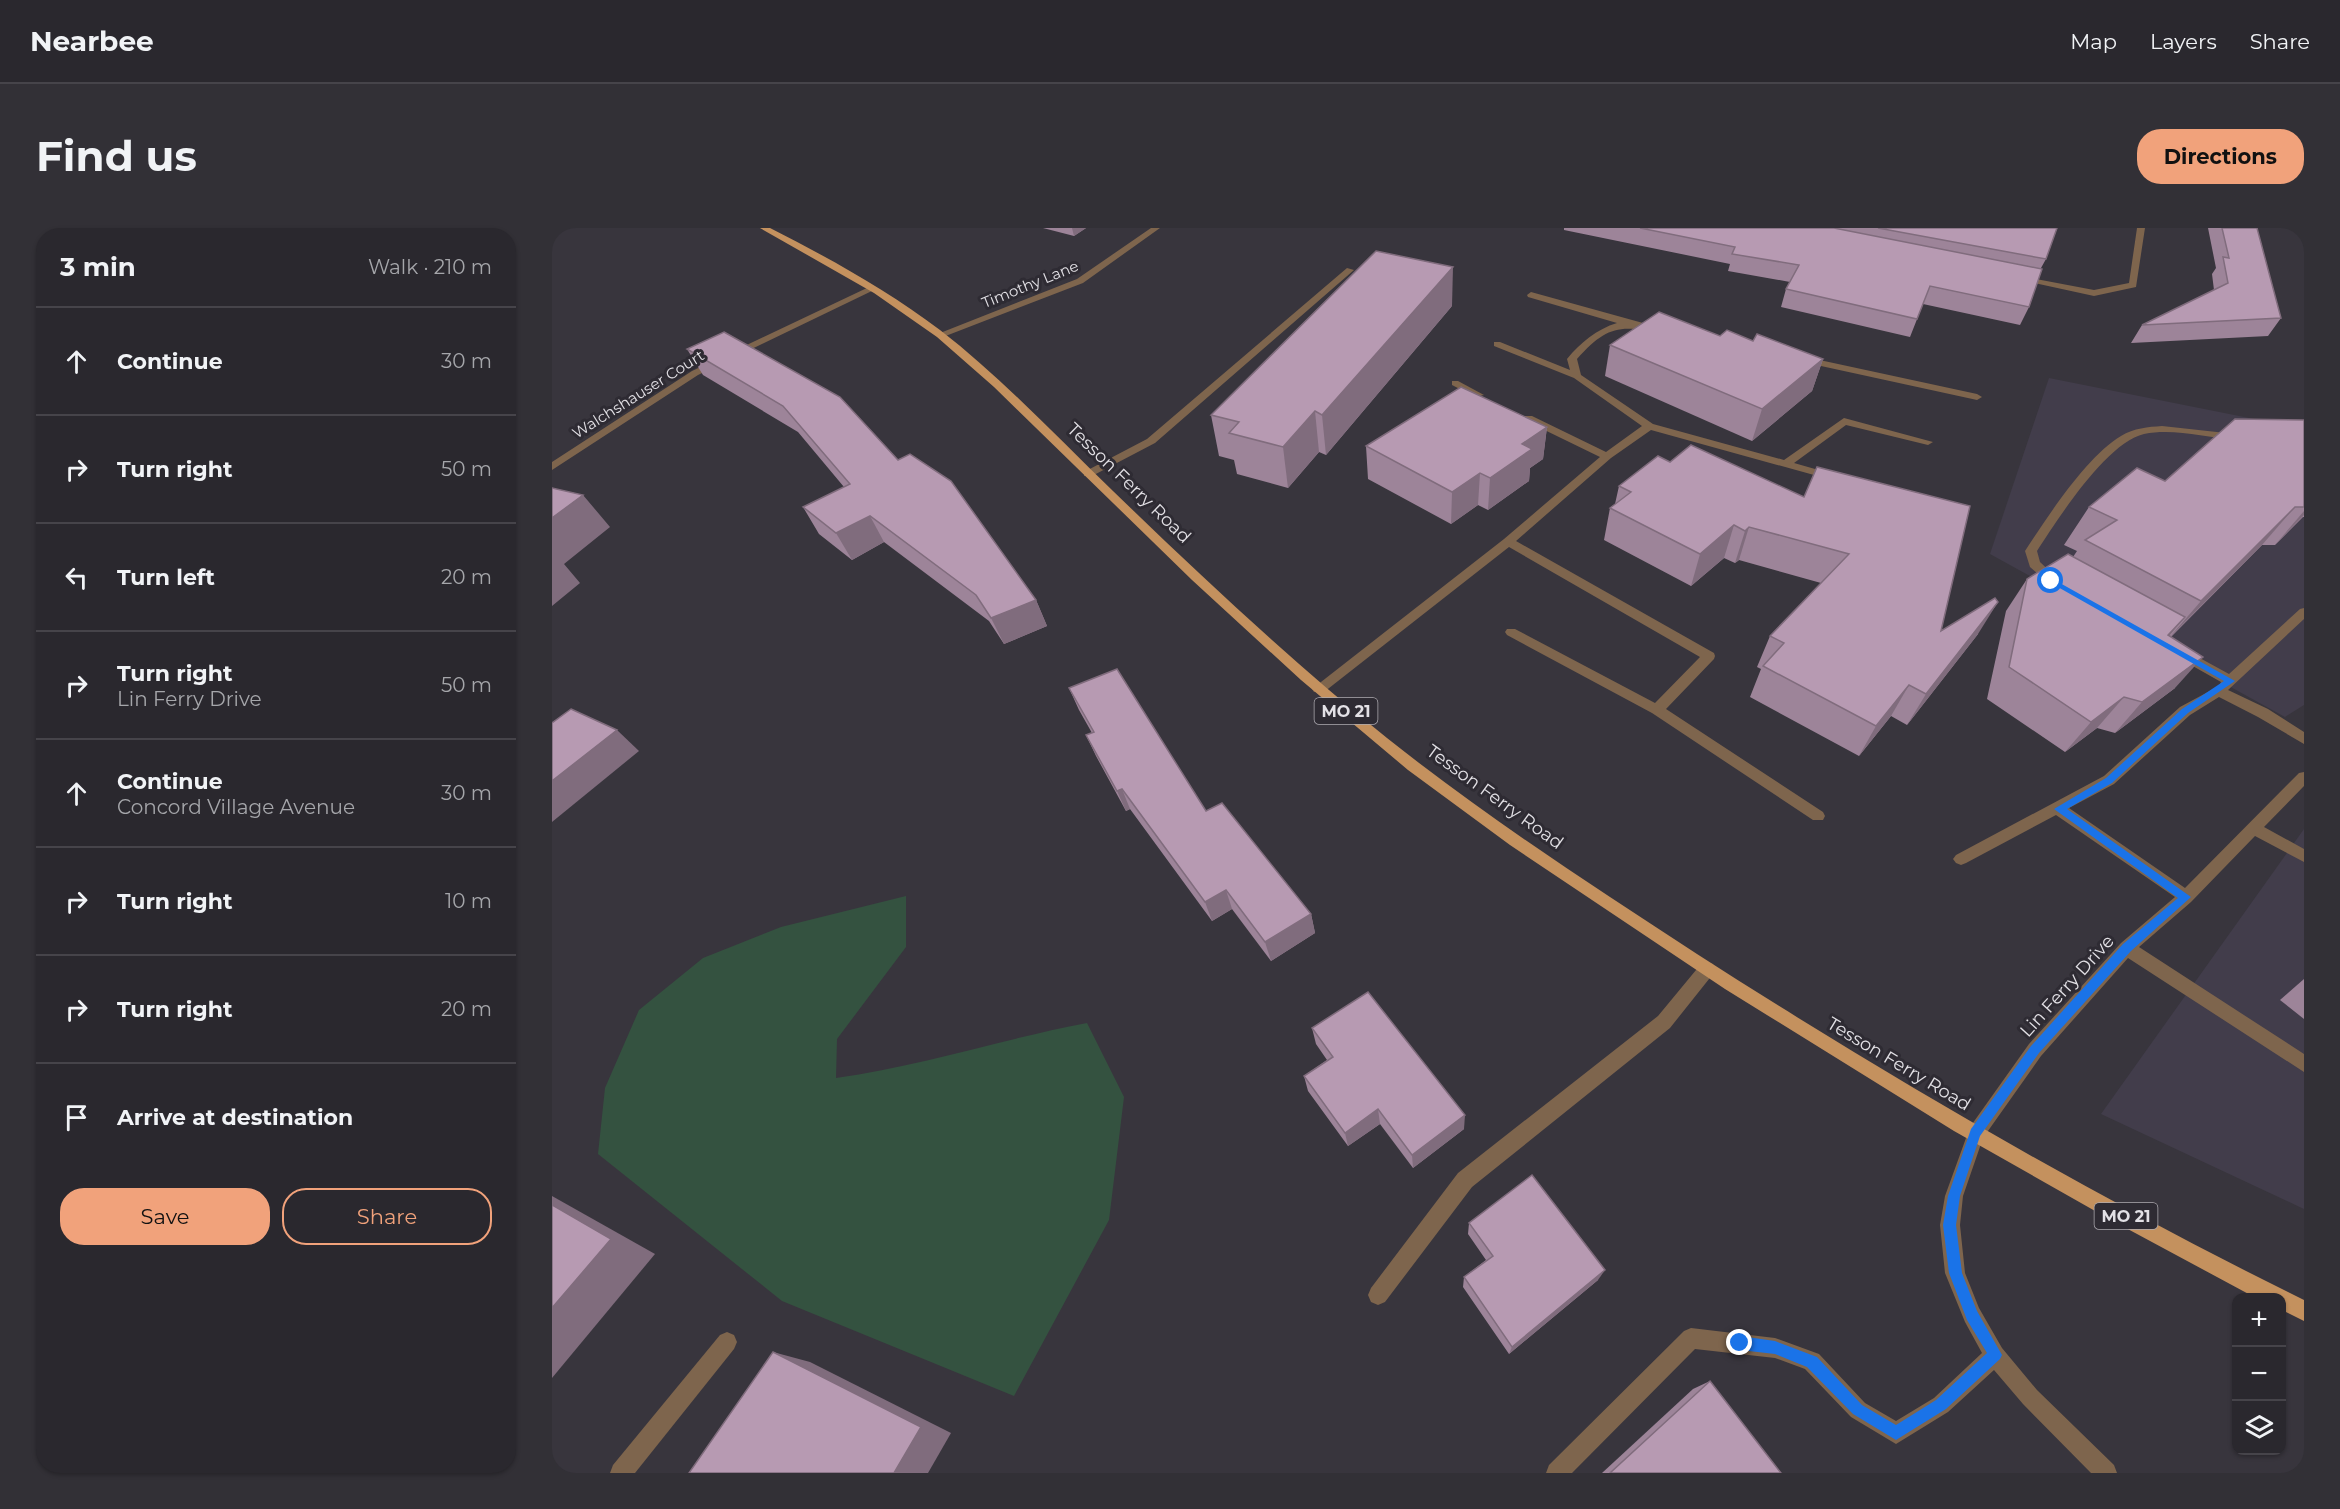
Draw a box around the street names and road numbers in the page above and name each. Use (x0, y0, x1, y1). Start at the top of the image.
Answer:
street label: Timothy Lane (979, 256, 1081, 312)
street label: Walchshauser Court (569, 346, 707, 442)
street label: Tesson Ferry Road (1063, 418, 1195, 548)
road number: MO 21 (1314, 698, 1378, 724)
street label: Tesson Ferry Road (1422, 740, 1568, 854)
street label: Lin Ferry Drive (2015, 930, 2119, 1042)
street label: Tesson Ferry Road (1823, 1012, 1975, 1116)
road number: MO 21 (2094, 1203, 2158, 1229)

